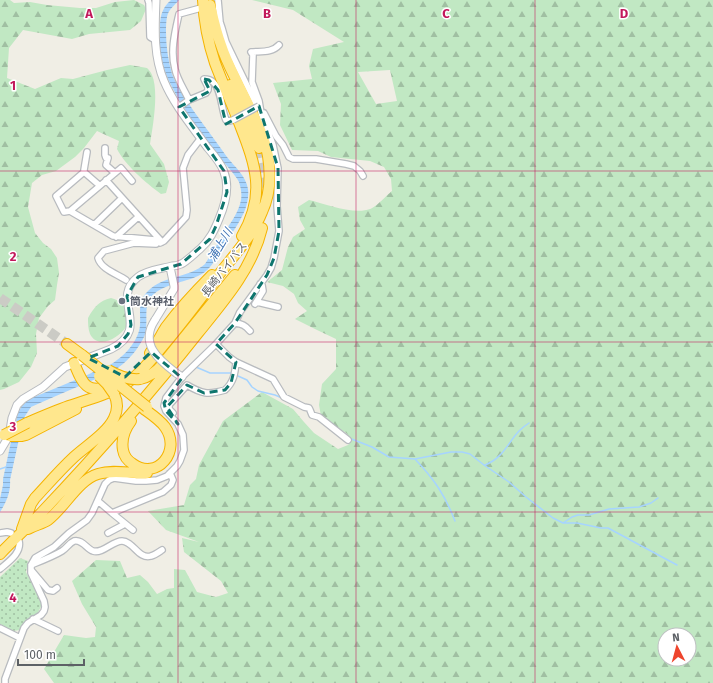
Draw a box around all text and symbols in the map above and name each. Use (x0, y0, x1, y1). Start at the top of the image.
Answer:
text: A (84, 6, 93, 21)
text: B (263, 6, 271, 21)
text: C (442, 6, 450, 21)
text: D (620, 6, 629, 21)
text: 1 (10, 78, 16, 93)
water label: 浦上川 (205, 224, 236, 264)
street label: 長崎バイパス (199, 239, 250, 299)
text: 2 (10, 249, 17, 264)
place label: 筒水神社 (130, 295, 174, 308)
marker: 筒水神社 (117, 296, 127, 306)
text: 3 (9, 419, 17, 434)
text: 4 (9, 590, 17, 605)
north arrow (657, 627, 697, 667)
text: N (672, 631, 680, 644)
scale bar (18, 641, 84, 667)
text: 100 m (24, 648, 56, 662)

